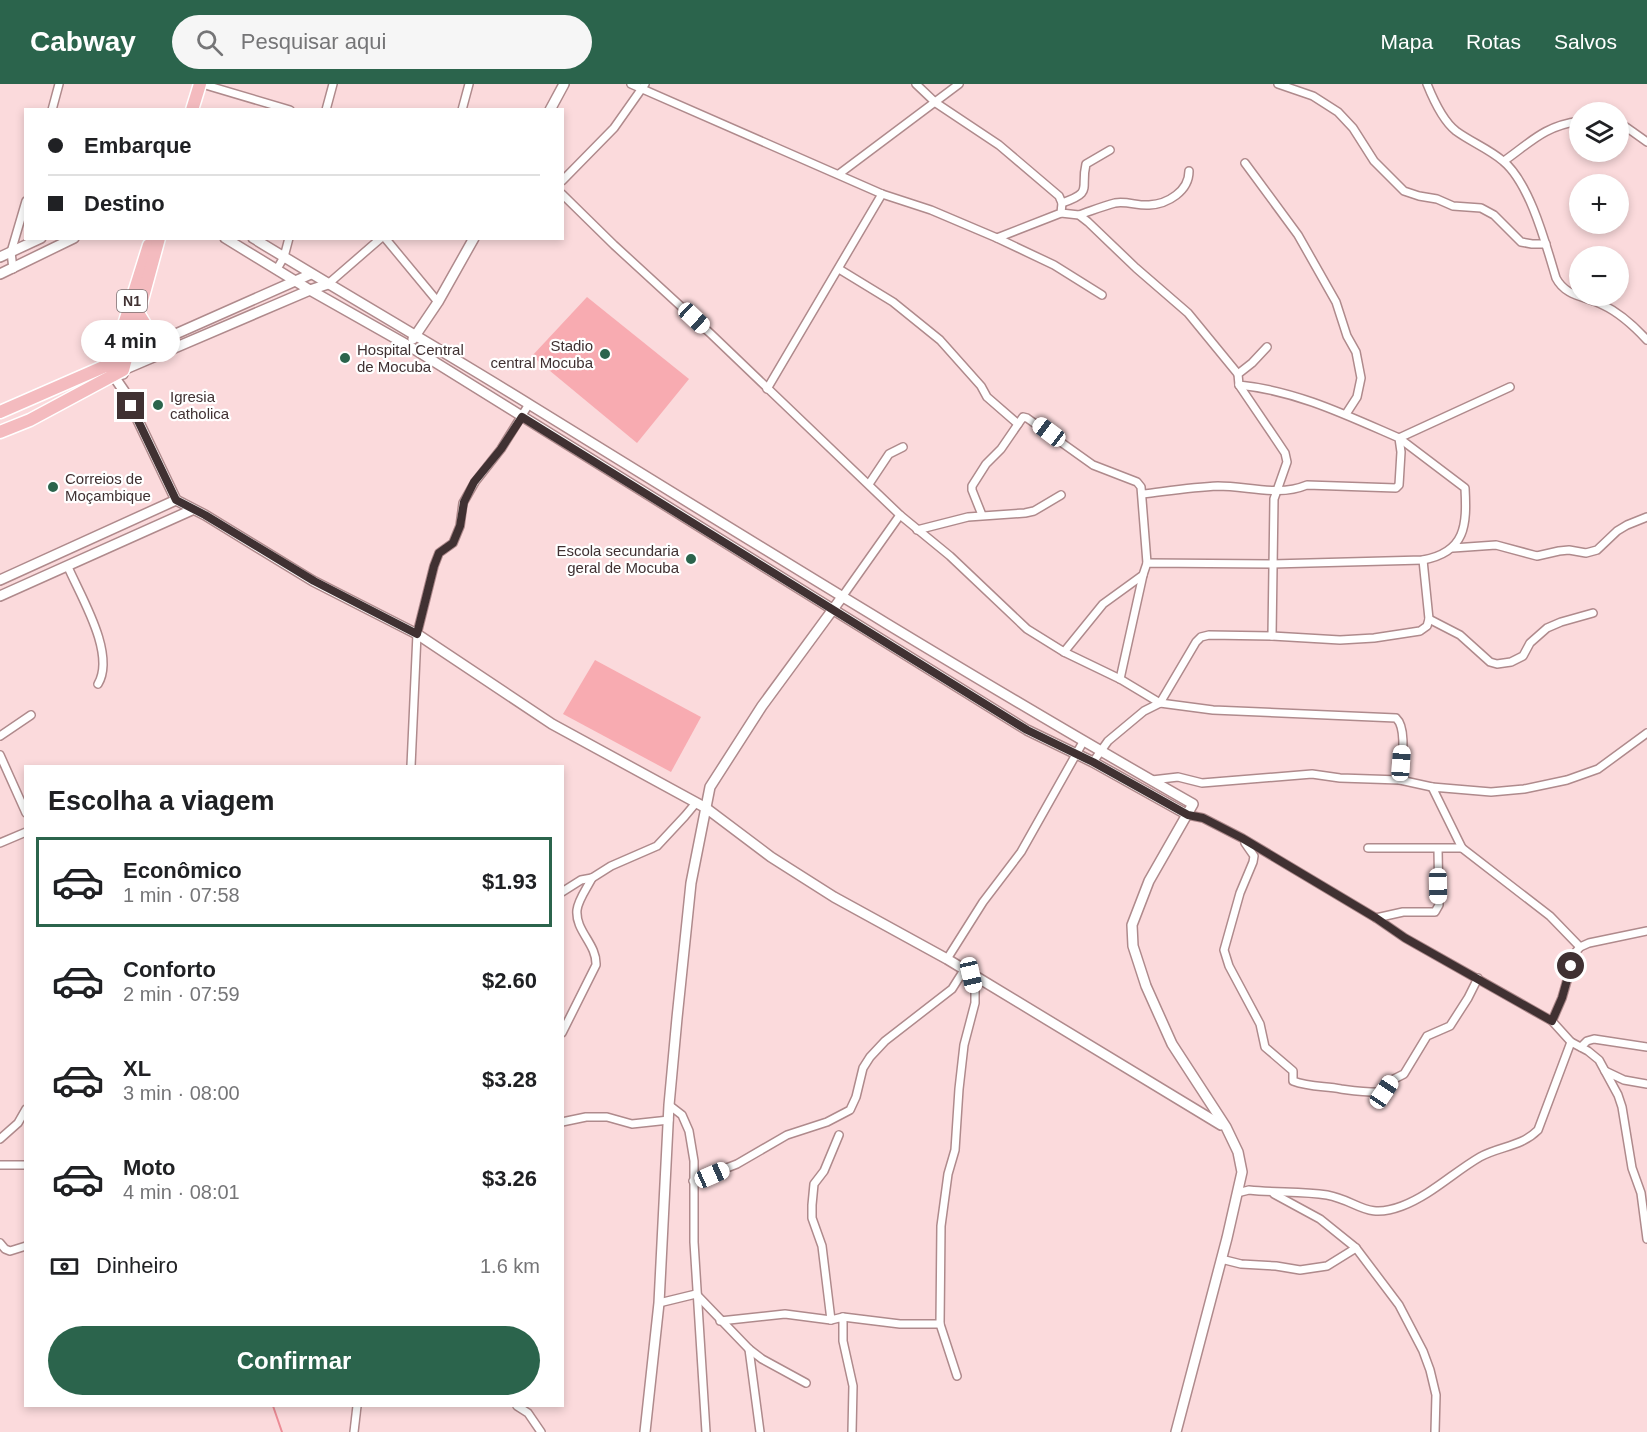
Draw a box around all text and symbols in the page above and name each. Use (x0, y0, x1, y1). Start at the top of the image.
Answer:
search box (172, 15, 592, 69)
text: Cabway (30, 26, 136, 57)
icon: search (193, 26, 226, 59)
text: Pesquisar aqui (241, 29, 386, 54)
text: Mapa (1381, 30, 1433, 53)
text: Rotas (1466, 30, 1521, 53)
text: Salvos (1554, 30, 1617, 53)
map controls (1569, 102, 1629, 306)
button: layers (1569, 102, 1629, 162)
text: Embarque (84, 133, 192, 158)
button: + (1569, 174, 1629, 234)
text: Destino (84, 191, 165, 216)
button: − (1569, 246, 1629, 306)
road number: N1 (117, 290, 147, 312)
car (675, 299, 713, 337)
callout: 4 min (82, 319, 180, 361)
text: 4 min (104, 330, 157, 352)
place label: Stadio central Mocuba (490, 337, 594, 371)
place label: Hospital Central de Mocuba (357, 341, 464, 375)
marker: Stadio central Mocuba (598, 347, 612, 361)
marker: Hospital Central de Mocuba (338, 351, 352, 365)
place label: Igresia catholica (170, 388, 230, 422)
route end (117, 392, 144, 419)
marker: Igresia catholica (151, 398, 165, 412)
car (1029, 414, 1069, 450)
place label: Correios de Moçambique (65, 470, 151, 504)
marker: Correios de Moçambique (46, 480, 60, 494)
place label: Escola secundaria geral de Mocuba (556, 542, 680, 576)
marker: Escola secundaria geral de Mocuba (684, 552, 698, 566)
car (1391, 744, 1411, 782)
text: Escolha a viagem (48, 786, 275, 816)
icon: car (51, 855, 105, 909)
text: Econômico (123, 858, 242, 883)
car (1429, 868, 1447, 904)
text: $1.93 (482, 869, 537, 894)
text: 1 min · 07:58 (123, 884, 240, 906)
route start (1557, 952, 1584, 979)
icon: car (51, 954, 105, 1008)
car (958, 955, 984, 995)
text: Conforto (123, 957, 216, 982)
text: $2.60 (482, 968, 537, 993)
text: 2 min · 07:59 (123, 983, 240, 1005)
icon: car (51, 1053, 105, 1107)
text: XL (123, 1056, 151, 1081)
text: $3.28 (482, 1067, 537, 1092)
car (1366, 1072, 1402, 1112)
text: 3 min · 08:00 (123, 1082, 240, 1104)
icon: car (51, 1152, 105, 1206)
text: Moto (123, 1155, 176, 1180)
car (692, 1159, 732, 1191)
text: $3.26 (482, 1166, 537, 1191)
text: 4 min · 08:01 (123, 1181, 240, 1203)
icon: cash (48, 1250, 81, 1283)
text: Dinheiro (96, 1253, 178, 1278)
text: 1.6 km (480, 1255, 540, 1277)
button: Confirmar (48, 1326, 540, 1395)

